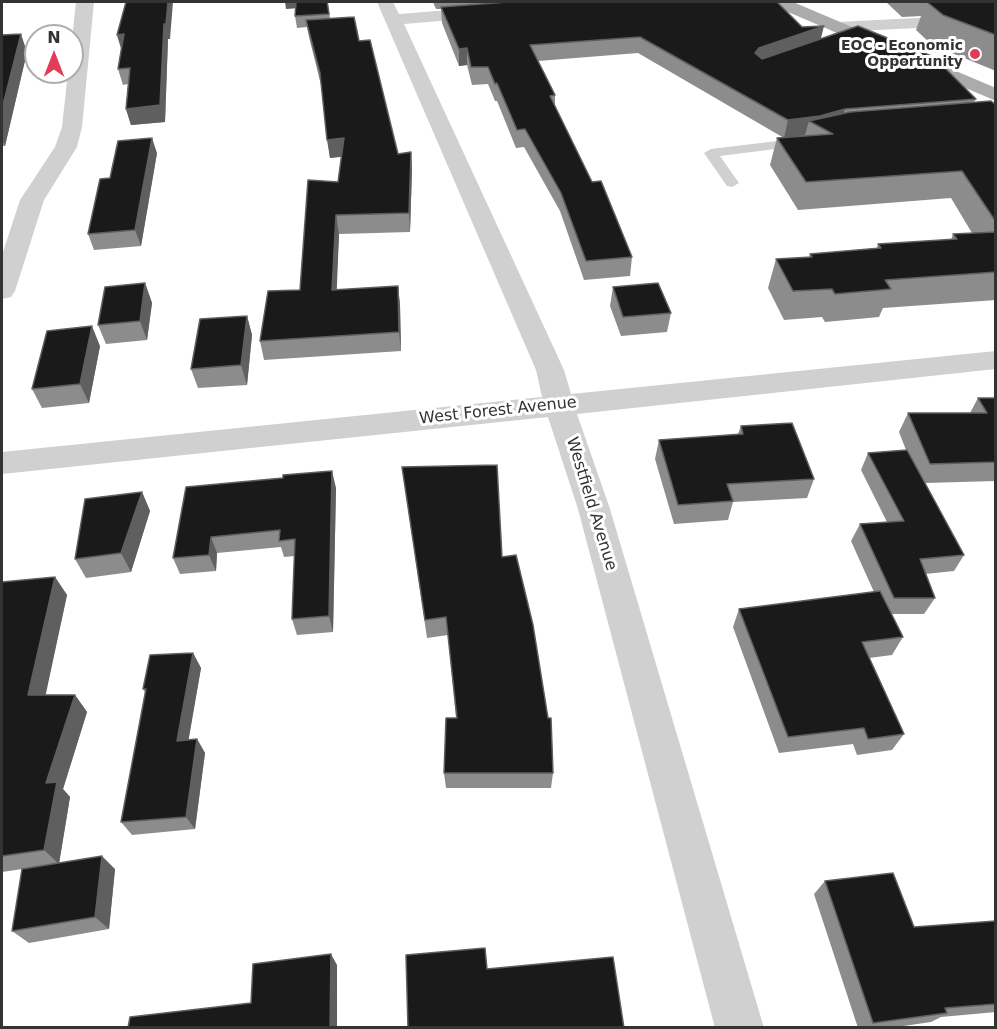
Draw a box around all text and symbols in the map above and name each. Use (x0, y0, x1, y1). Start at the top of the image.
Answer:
north arrow (24, 24, 84, 84)
text: N (47, 28, 61, 47)
place label: EOC - Economic Opportunity (841, 38, 963, 70)
marker: EOC - Economic Opportunity (968, 47, 982, 61)
street label: West Forest Avenue (418, 393, 578, 429)
street label: Westfield Avenue (562, 435, 620, 573)

